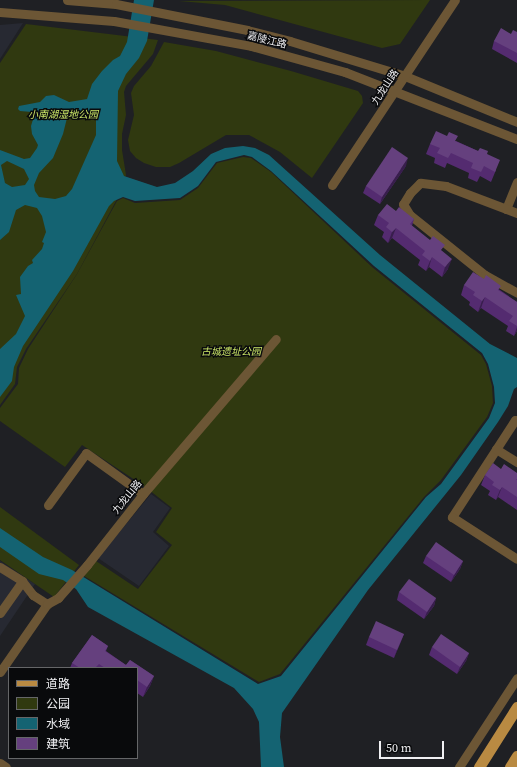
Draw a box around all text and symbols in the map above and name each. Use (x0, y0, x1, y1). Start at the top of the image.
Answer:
street label: 嘉陵江路 (246, 29, 288, 51)
street label: 九龙山路 (369, 67, 401, 107)
park label: 小南湖湿地公园 (28, 109, 98, 121)
park label: 古城遗址公园 (201, 346, 261, 358)
street label: 九龙山路 (110, 478, 144, 516)
legend (8, 667, 138, 759)
text: 道路 (46, 676, 70, 692)
text: 公园 (46, 696, 70, 712)
text: 水域 (46, 716, 70, 732)
scale bar (381, 733, 446, 759)
text: 建筑 (46, 736, 70, 752)
text: 50 m (386, 740, 412, 756)

